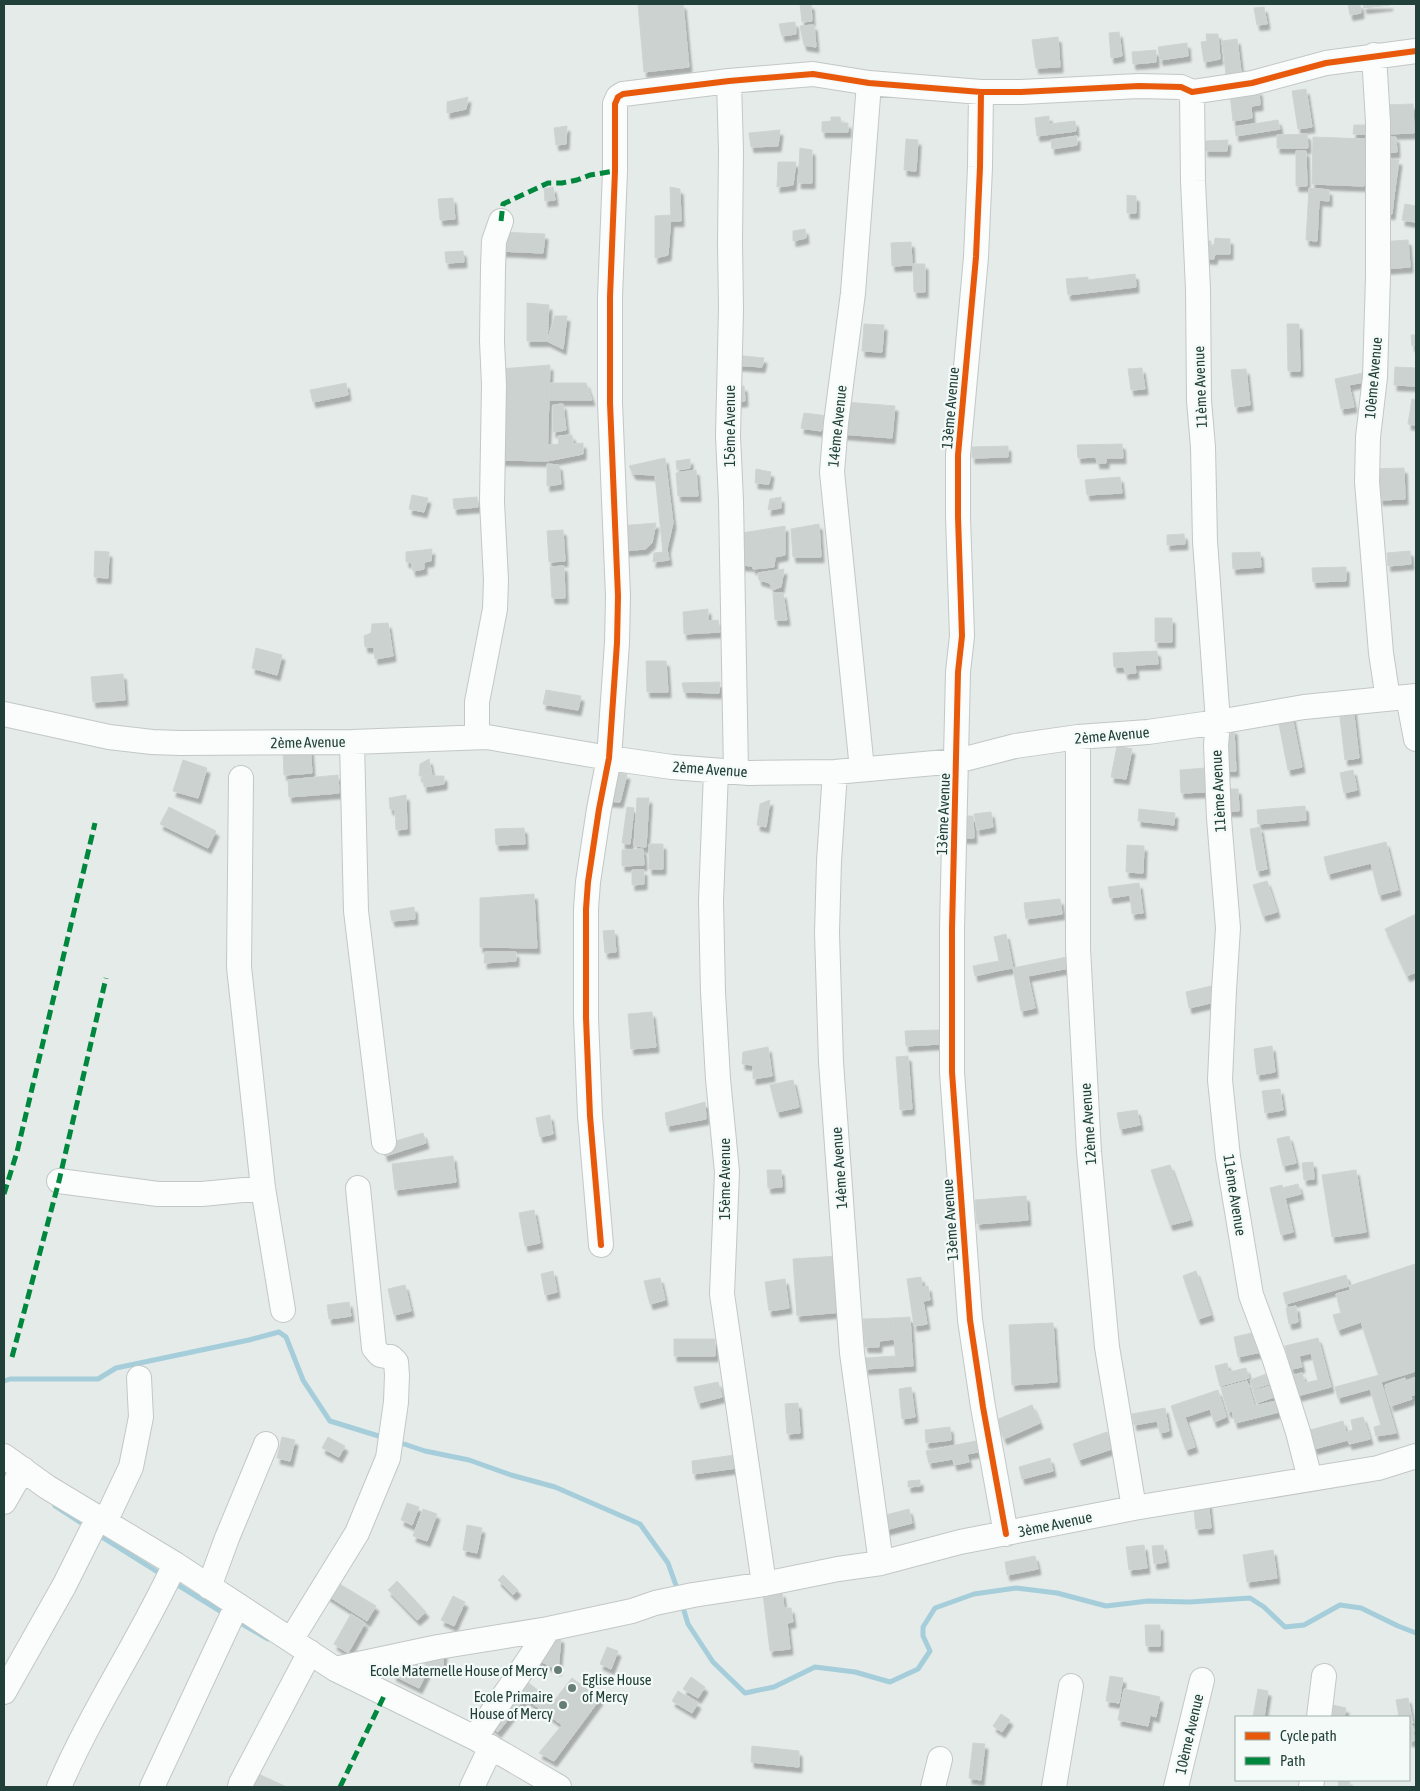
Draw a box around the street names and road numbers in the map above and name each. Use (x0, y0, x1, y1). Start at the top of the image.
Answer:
street label: 10ème Avenue (1361, 336, 1385, 420)
street label: 11ème Avenue (1190, 345, 1210, 428)
street label: 13ème Avenue (938, 366, 962, 450)
street label: 14ème Avenue (824, 384, 850, 468)
street label: 15ème Avenue (721, 385, 738, 467)
street label: 2ème Avenue (1074, 723, 1150, 747)
street label: 2ème Avenue (270, 733, 346, 751)
street label: 11ème Avenue (1207, 749, 1229, 832)
street label: 2ème Avenue (672, 758, 748, 780)
street label: 13ème Avenue (933, 772, 953, 855)
street label: 12ème Avenue (1077, 1082, 1099, 1166)
street label: 14ème Avenue (828, 1126, 850, 1210)
street label: 15ème Avenue (716, 1138, 733, 1220)
street label: 11ème Avenue (1220, 1153, 1250, 1237)
street label: 13ème Avenue (939, 1178, 961, 1262)
street label: 3ème Avenue (1017, 1508, 1094, 1540)
street label: 10ème Avenue (1171, 1692, 1207, 1776)

